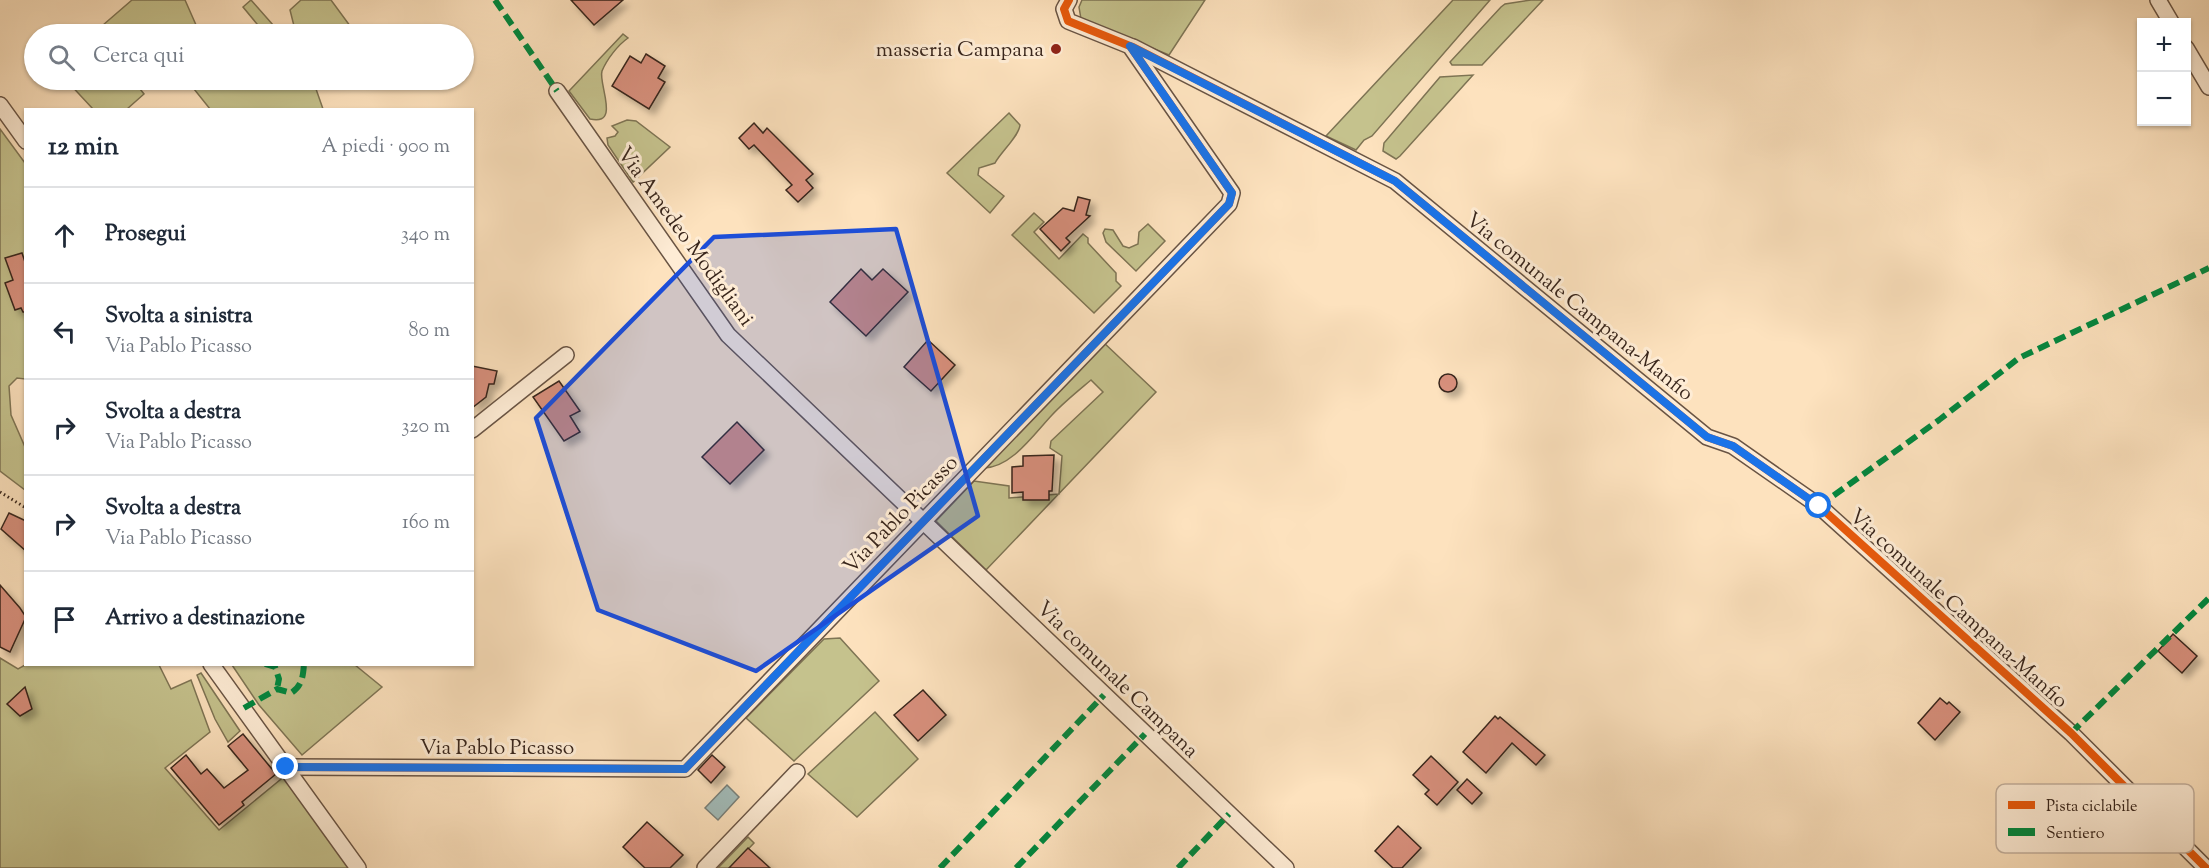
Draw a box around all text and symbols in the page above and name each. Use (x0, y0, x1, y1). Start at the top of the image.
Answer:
map controls (2137, 18, 2191, 126)
button: + (2137, 18, 2191, 72)
search box (24, 24, 474, 90)
place label: masseria Campana (876, 36, 1044, 66)
icon: search (45, 41, 78, 74)
text: Cerca qui (93, 41, 184, 73)
marker: masseria Campana (1049, 42, 1063, 56)
button: − (2137, 72, 2191, 126)
text: 12 min (48, 129, 119, 166)
text: A piedi · 900 m (321, 133, 450, 162)
street label: Via Amedeo Modigliani (609, 141, 760, 333)
street label: Via comunale Campana-Manfio (1458, 206, 1699, 409)
icon: ahead (48, 219, 81, 252)
text: Prosegui (105, 219, 186, 251)
text: 340 m (401, 221, 450, 250)
text: Svolta a sinistra (105, 301, 253, 333)
icon: left (48, 315, 81, 348)
text: 80 m (409, 317, 450, 346)
text: Via Pablo Picasso (105, 333, 252, 362)
text: Svolta a destra (105, 397, 241, 429)
icon: right (48, 411, 81, 444)
text: 320 m (401, 413, 450, 442)
text: Via Pablo Picasso (105, 429, 252, 458)
street label: Via Pablo Picasso (837, 449, 966, 581)
route start (1805, 492, 1831, 518)
text: Svolta a destra (105, 493, 241, 525)
street label: Via comunale Campana-Manfio (1841, 503, 2074, 716)
icon: right (48, 507, 81, 540)
text: 160 m (402, 509, 450, 538)
text: Via Pablo Picasso (105, 525, 252, 554)
street label: Via comunale Campana (1029, 595, 1205, 766)
icon: arrive (48, 603, 81, 636)
text: Arrivo a destinazione (105, 603, 305, 635)
street label: Via Pablo Picasso (420, 734, 574, 764)
route end (272, 753, 298, 779)
legend (1996, 784, 2194, 853)
text: Pista ciclabile (2046, 796, 2137, 819)
text: Sentiero (2046, 823, 2105, 846)

